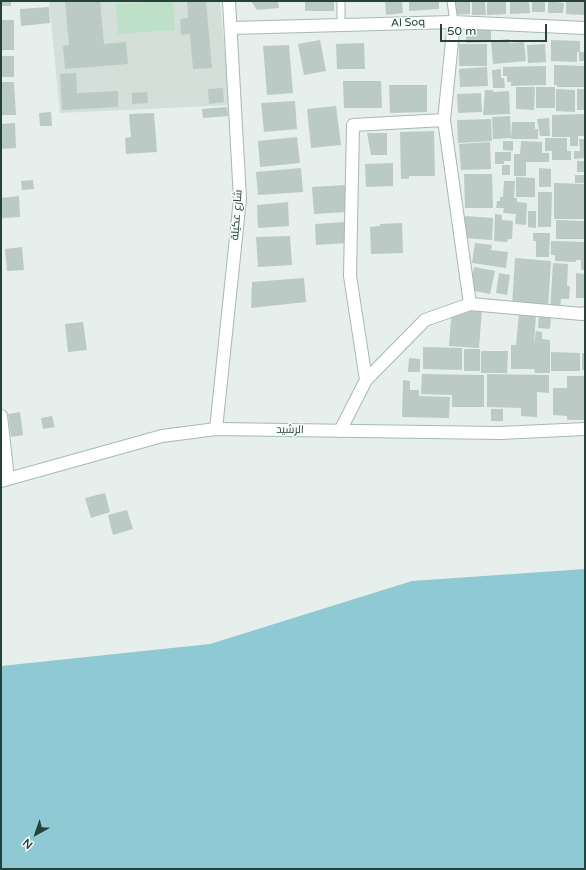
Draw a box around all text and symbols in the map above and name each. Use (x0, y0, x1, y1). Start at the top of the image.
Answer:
street label: Al Soq (391, 16, 425, 30)
scale bar (442, 16, 549, 42)
text: 50 m (447, 24, 476, 38)
street label: شارع عكيلة (229, 189, 245, 241)
street label: الرشيد (276, 423, 304, 437)
north arrow (16, 814, 56, 854)
text: N (20, 836, 36, 851)

